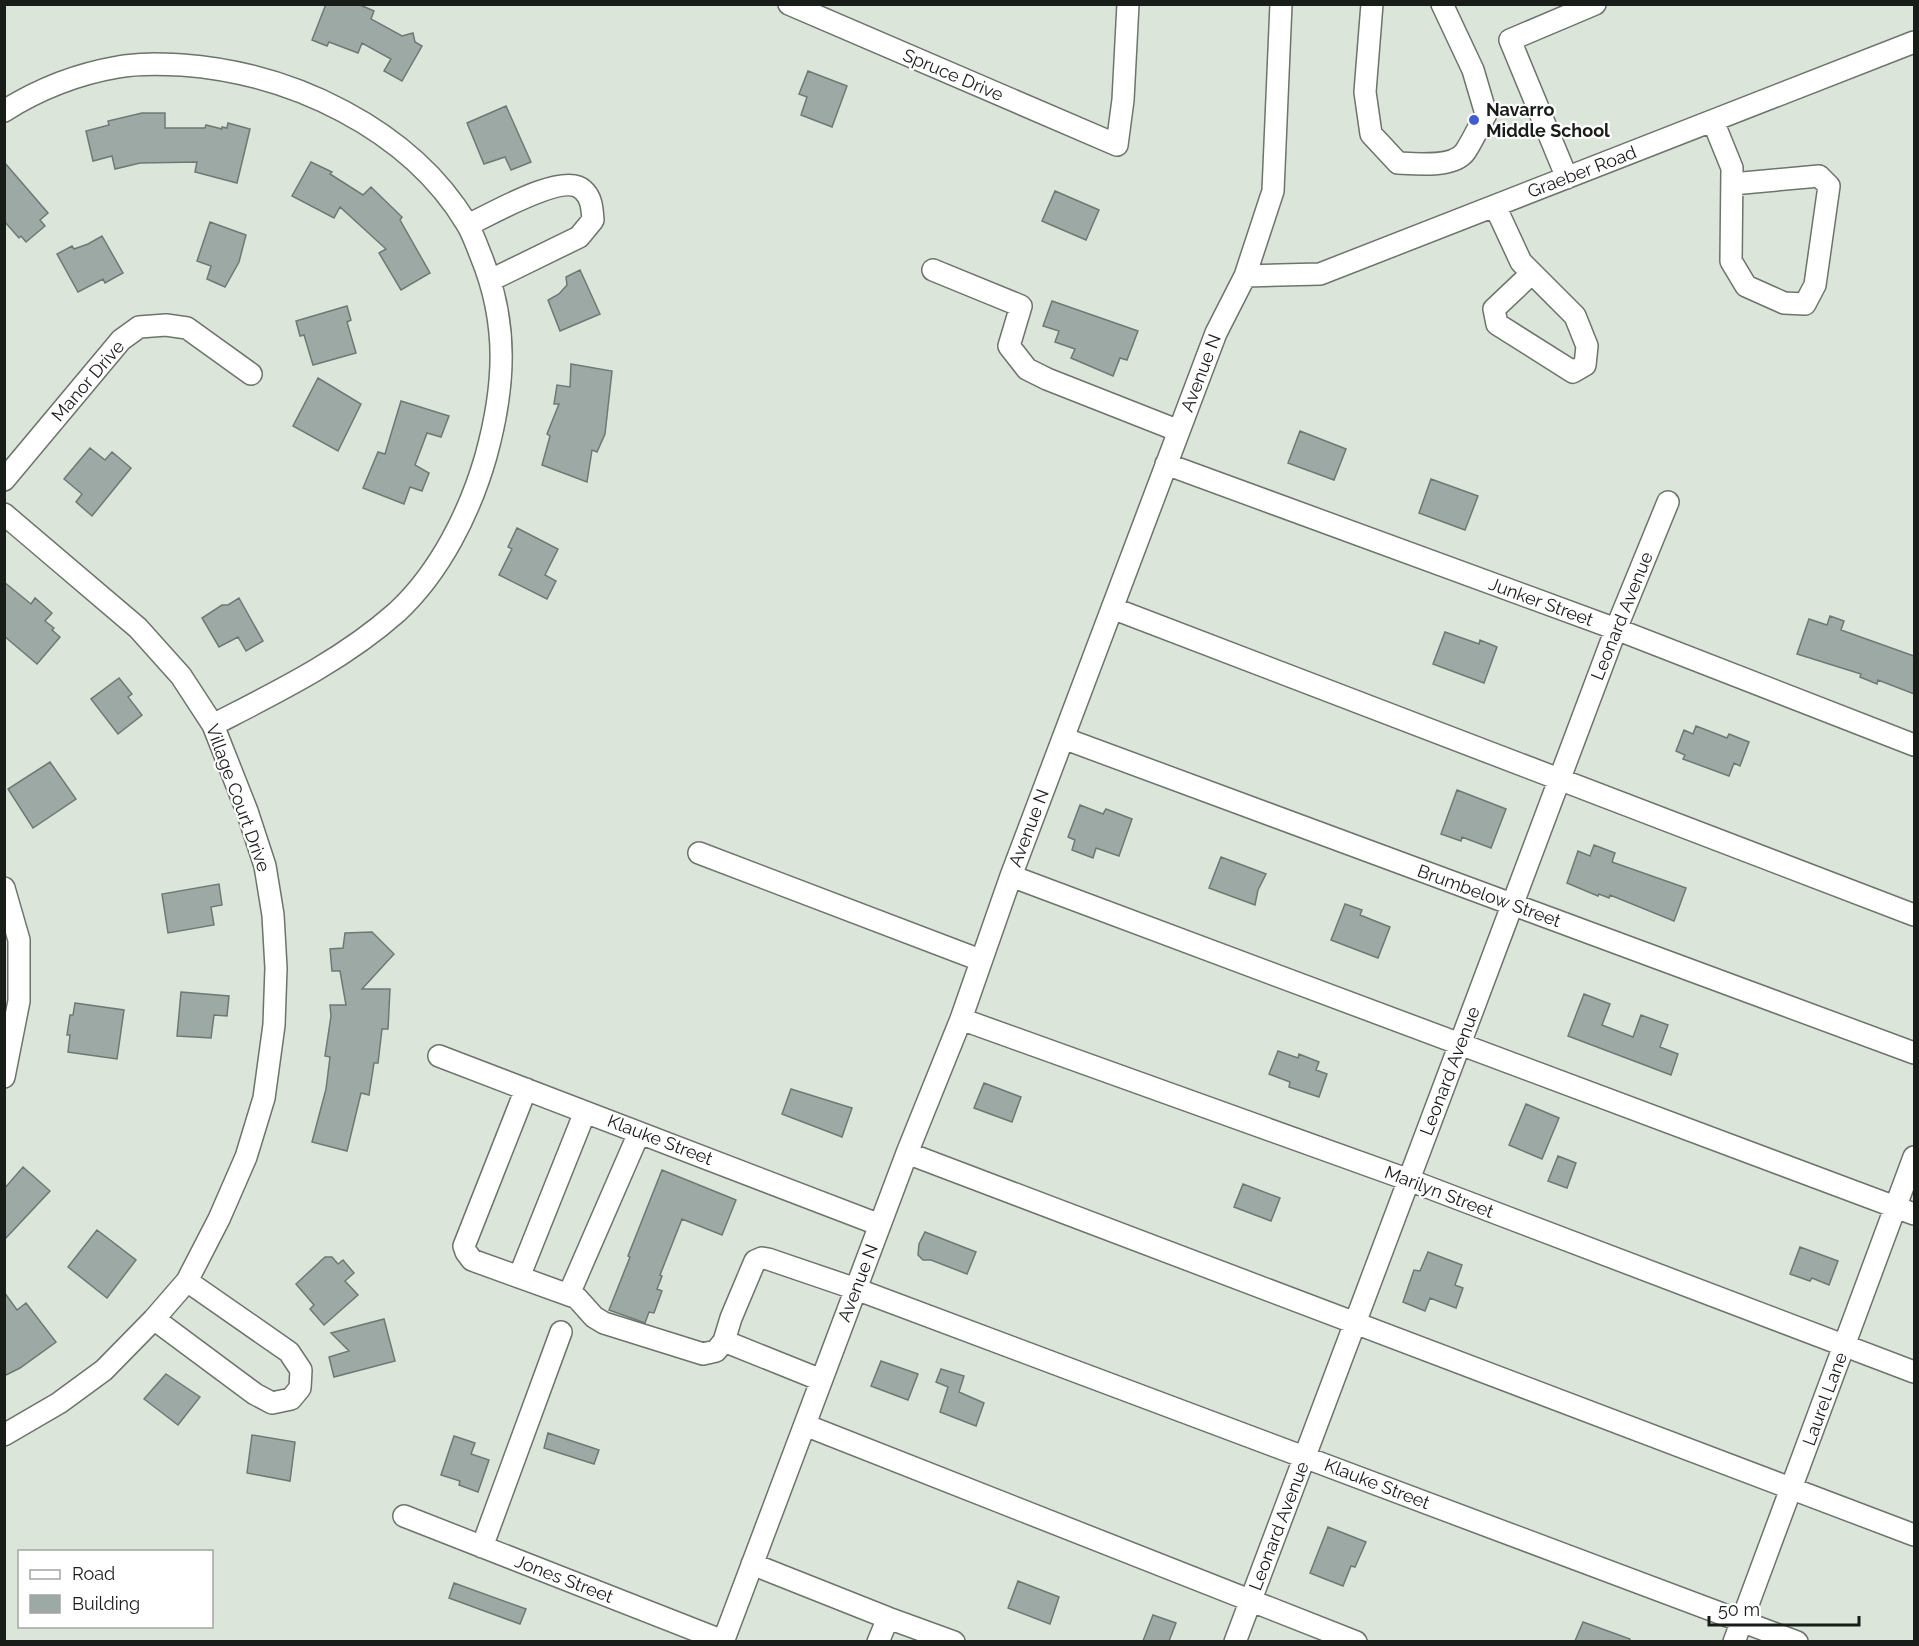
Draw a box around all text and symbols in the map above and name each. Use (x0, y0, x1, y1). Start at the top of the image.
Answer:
street label: Spruce Drive (900, 44, 1007, 105)
place label: Navarro Middle School (1486, 99, 1610, 141)
marker: Navarro Middle School (1467, 113, 1481, 127)
street label: Graeber Road (1524, 141, 1639, 202)
street label: Avenue N (1176, 331, 1225, 415)
street label: Manor Drive (47, 336, 129, 425)
street label: Leonard Avenue (1586, 548, 1657, 683)
street label: Junker Street (1486, 573, 1596, 630)
street label: Village Court Drive (202, 721, 275, 875)
street label: Avenue N (1004, 786, 1053, 870)
street label: Brumbelow Street (1415, 860, 1564, 931)
street label: Leonard Avenue (1415, 1003, 1484, 1138)
street label: Klauke Street (605, 1110, 716, 1169)
street label: Marilyn Street (1382, 1161, 1497, 1222)
street label: Avenue N (833, 1241, 882, 1325)
street label: Laurel Lane (1798, 1349, 1851, 1448)
street label: Klauke Street (1322, 1454, 1433, 1513)
street label: Leonard Avenue (1244, 1458, 1313, 1593)
legend (18, 1550, 213, 1628)
street label: Jones Street (512, 1550, 616, 1607)
text: Road (72, 1563, 115, 1584)
scale bar (1709, 1589, 1859, 1627)
text: Building (72, 1593, 140, 1614)
text: 50 m (1718, 1599, 1760, 1620)

